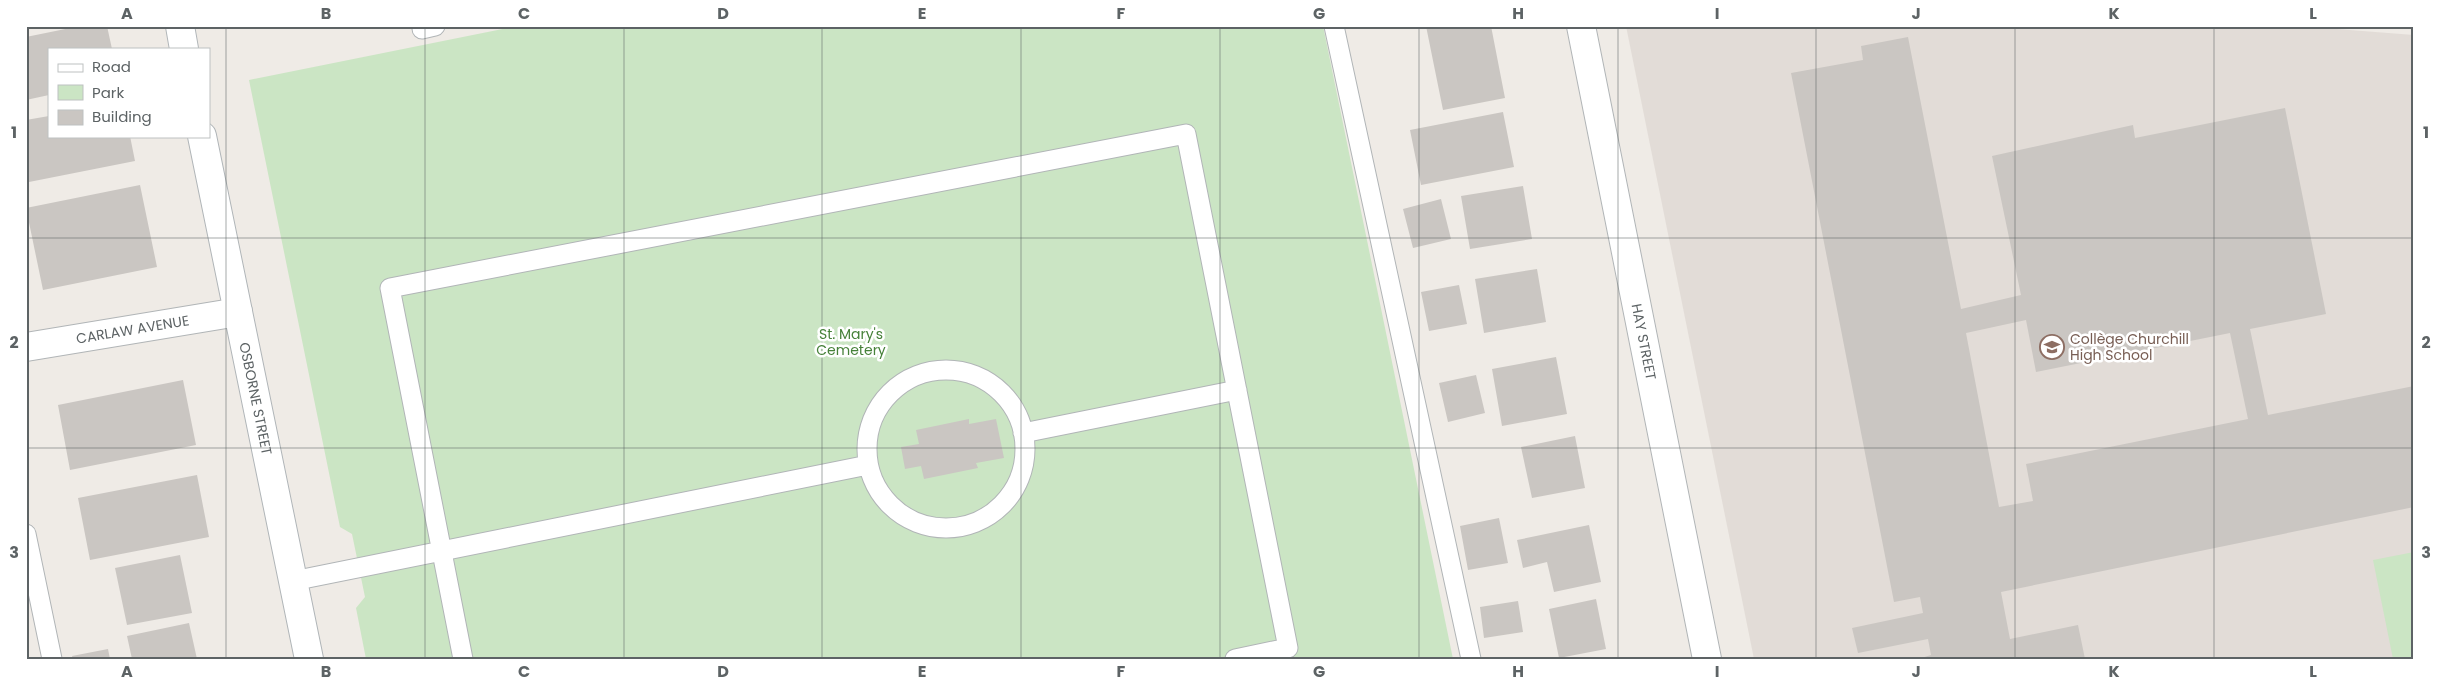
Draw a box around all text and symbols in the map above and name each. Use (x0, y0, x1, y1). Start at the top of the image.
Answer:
text: A (121, 2, 133, 25)
text: B (321, 2, 331, 25)
text: C (518, 2, 530, 25)
text: D (717, 2, 729, 25)
text: E (918, 2, 926, 25)
text: F (1117, 2, 1126, 25)
text: G (1313, 2, 1325, 25)
text: H (1512, 2, 1524, 25)
text: I (1715, 2, 1719, 25)
text: J (1911, 2, 1921, 25)
text: K (2108, 2, 2120, 25)
text: L (2309, 2, 2317, 25)
legend (48, 48, 210, 138)
text: Road (92, 56, 131, 77)
text: Park (92, 82, 124, 103)
text: Building (92, 106, 152, 127)
text: 1 (11, 121, 17, 144)
text: 1 (2423, 121, 2429, 144)
street label: HAY STREET (1627, 302, 1661, 382)
street label: CARLAW AVENUE (75, 310, 191, 349)
park label: St. Mary's Cemetery (816, 324, 886, 360)
place label: Collège Churchill High School (2070, 329, 2189, 365)
text: 2 (9, 331, 19, 354)
text: 2 (2421, 331, 2431, 354)
school or university icon: Collège Churchill High School (2039, 334, 2065, 360)
street label: OSBORNE STREET (234, 341, 277, 457)
text: 3 (9, 541, 19, 564)
text: 3 (2421, 541, 2431, 564)
text: A (121, 660, 133, 683)
text: B (321, 660, 331, 683)
text: C (518, 660, 530, 683)
text: D (717, 660, 729, 683)
text: E (918, 660, 926, 683)
text: F (1117, 660, 1126, 683)
text: G (1313, 660, 1325, 683)
text: H (1512, 660, 1524, 683)
text: I (1715, 660, 1719, 683)
text: J (1911, 660, 1921, 683)
text: K (2108, 660, 2120, 683)
text: L (2309, 660, 2317, 683)

